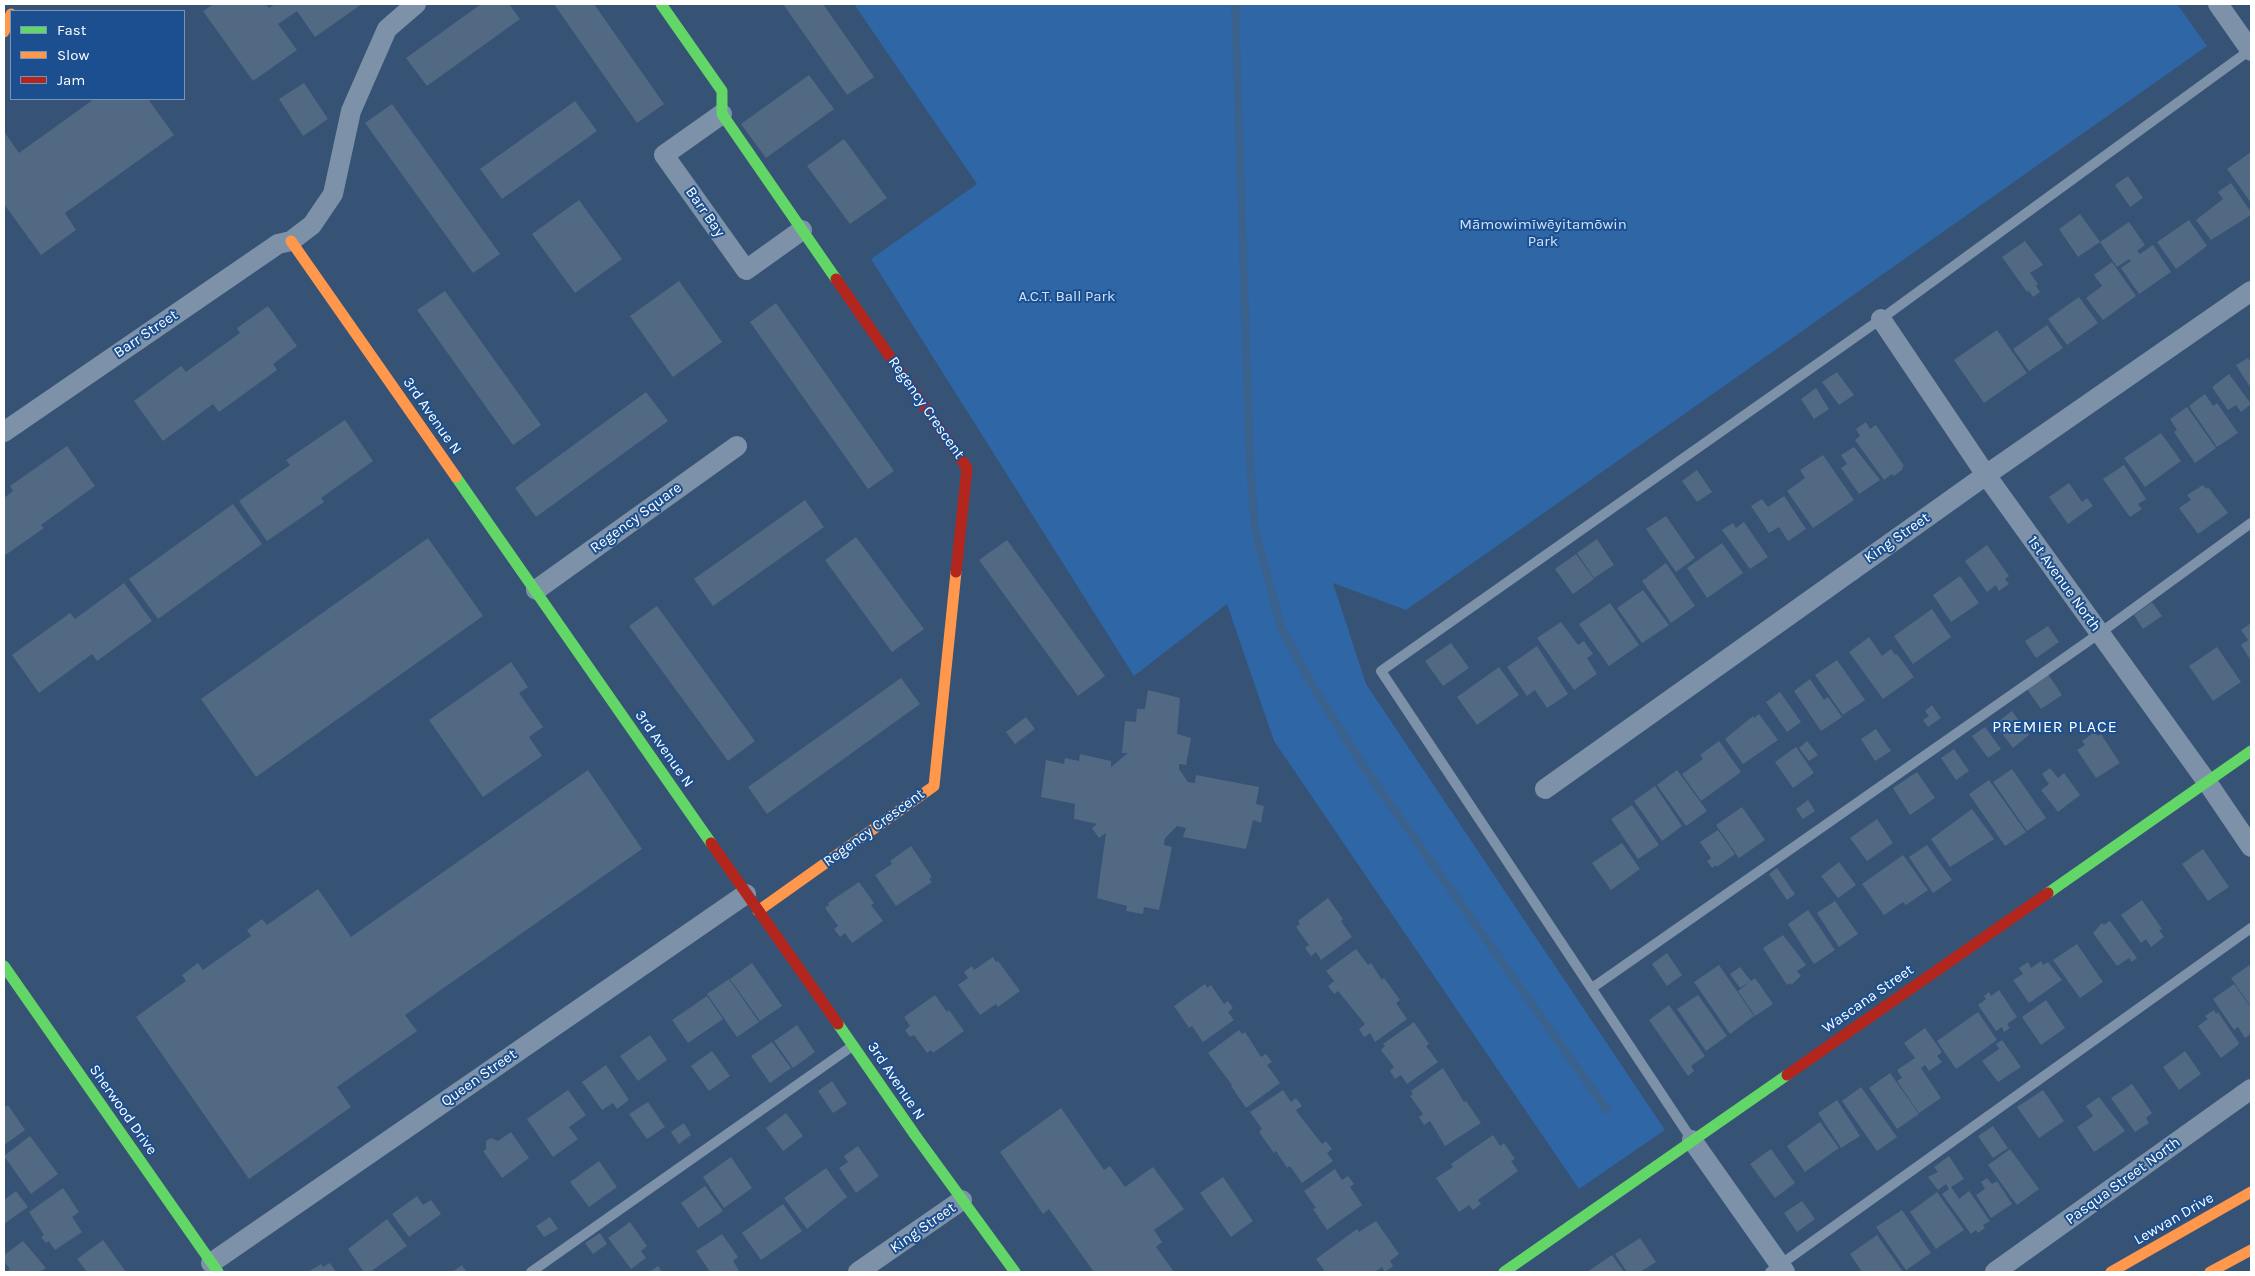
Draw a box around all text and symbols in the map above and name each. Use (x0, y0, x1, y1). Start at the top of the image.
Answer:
legend (10, 10, 185, 100)
text: Fast (57, 21, 86, 39)
text: Slow (57, 46, 89, 64)
text: Jam (57, 71, 85, 89)
street label: Barr Bay (681, 184, 729, 240)
park label: Māmowimīwēyitamōwin Park (1459, 216, 1627, 251)
park label: A.C.T. Ball Park (1019, 288, 1115, 306)
street label: Barr Street (111, 306, 181, 362)
street label: Regency Crescent (884, 353, 968, 463)
street label: 3rd Avenue N (399, 374, 465, 458)
street label: Regency Square (587, 479, 685, 557)
street label: King Street (1861, 509, 1933, 567)
street label: 1st Avenue North (2023, 533, 2105, 635)
street label: 3rd Avenue N (631, 707, 697, 791)
district label: PREMIER PLACE (1991, 717, 2119, 737)
street label: Regency Crescent (820, 785, 928, 871)
street label: Wascana Street (1819, 961, 1917, 1037)
street label: 3rd Avenue N (863, 1039, 929, 1123)
street label: Queen Street (438, 1045, 520, 1111)
street label: Sherwood Drive (85, 1061, 161, 1159)
street label: Pasqua Street North (2062, 1133, 2184, 1229)
street label: Lewvan Drive (2131, 1189, 2217, 1249)
street label: King Street (887, 1199, 959, 1257)

